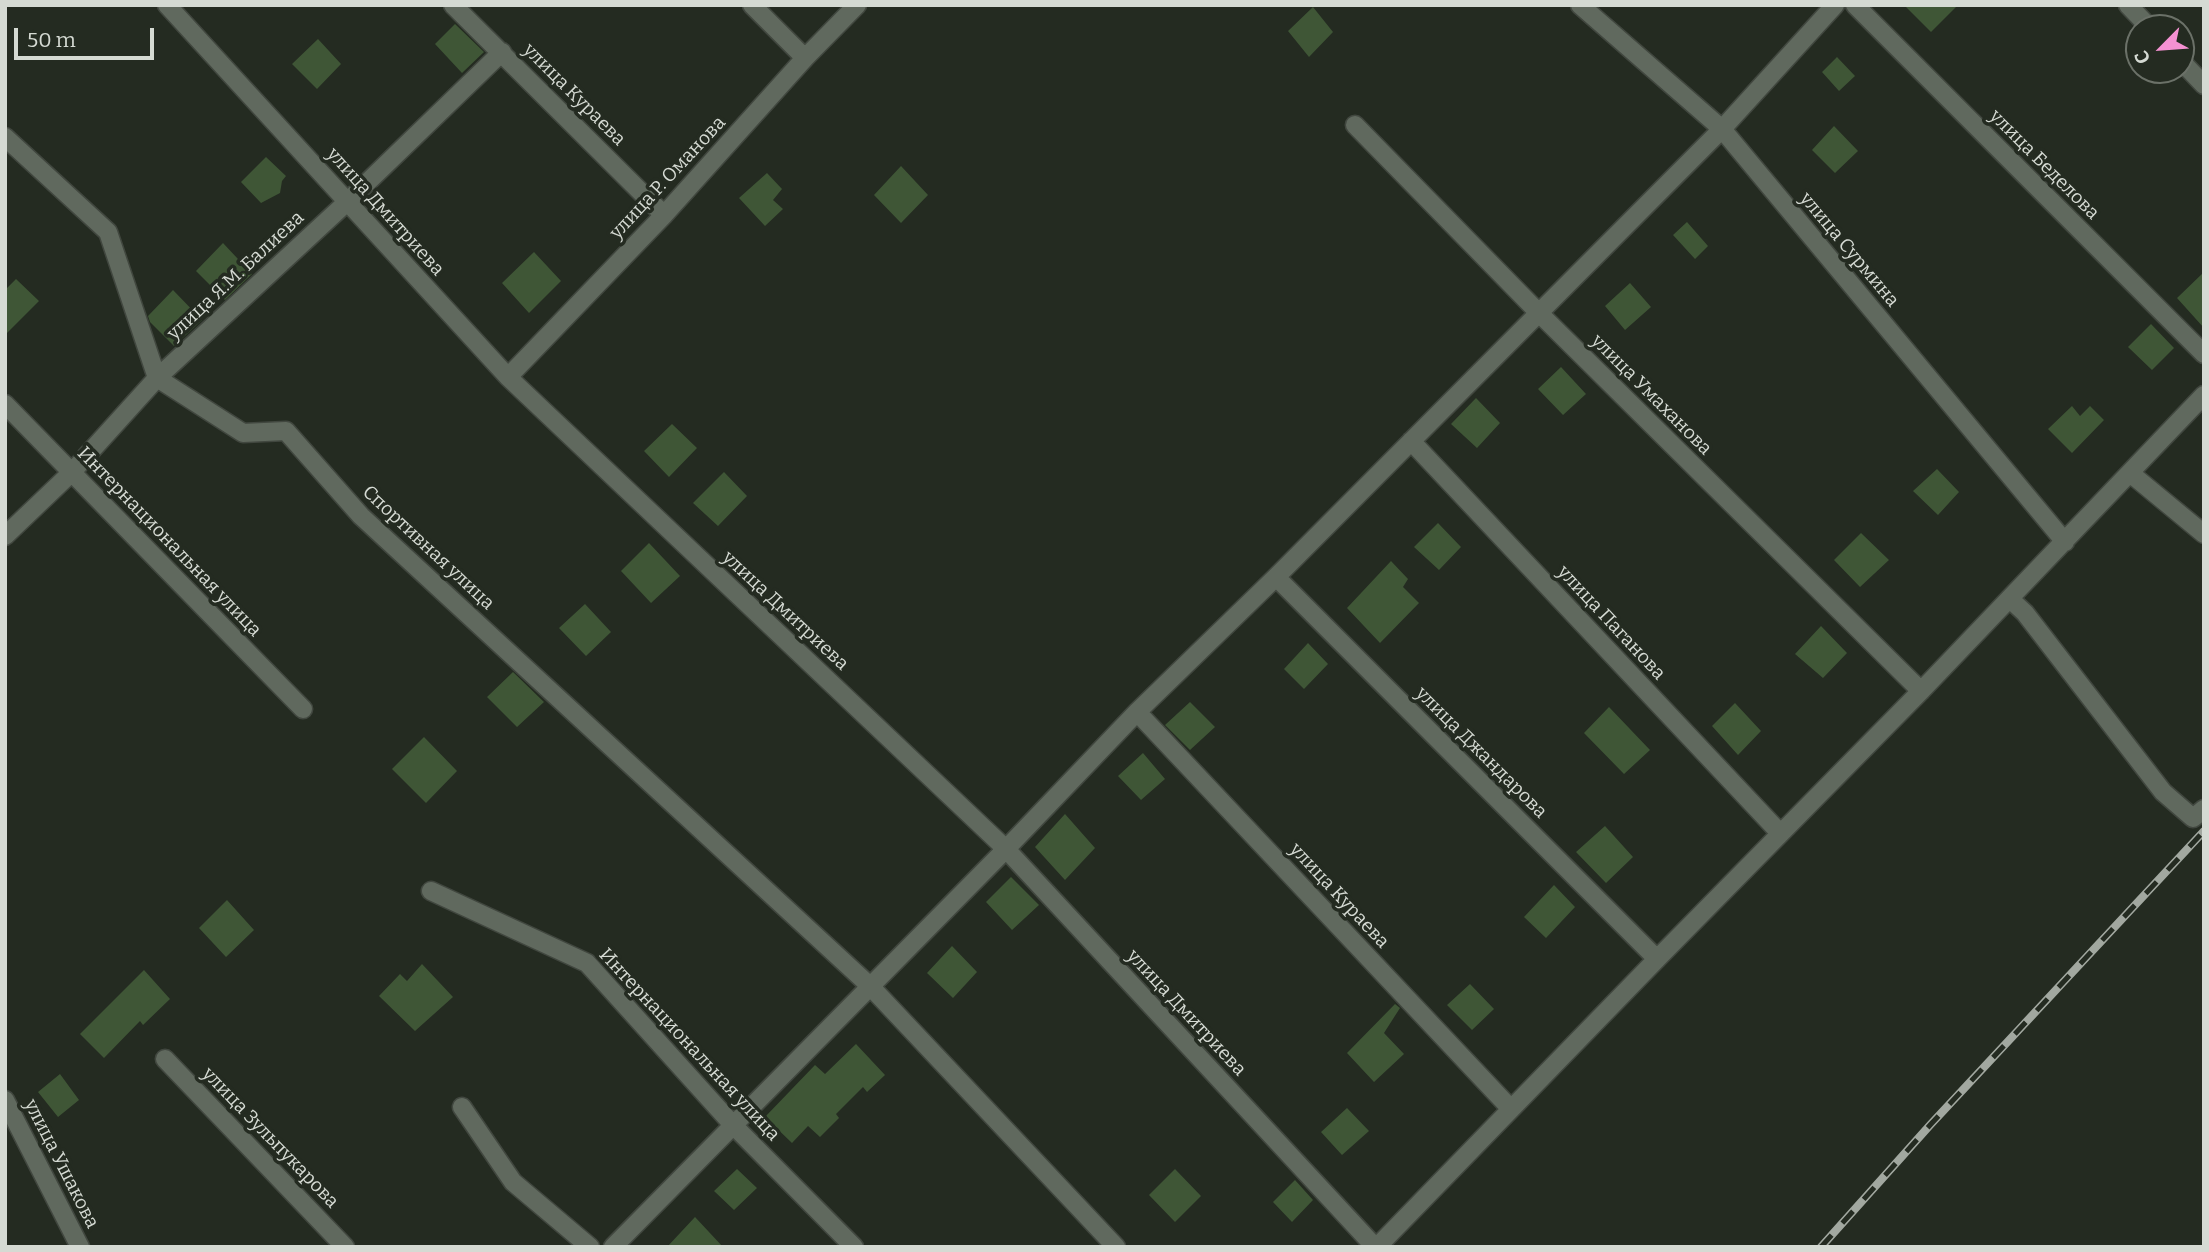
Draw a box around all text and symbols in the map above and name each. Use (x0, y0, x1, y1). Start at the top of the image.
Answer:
scale bar (18, 14, 158, 58)
north arrow (2125, 14, 2195, 84)
text: 50 m (27, 27, 76, 53)
street label: улица Кураева (518, 39, 630, 151)
text: С (2129, 47, 2155, 68)
street label: улица Беделова (1984, 105, 2104, 225)
street label: улица Р. Оманова (605, 112, 731, 244)
street label: улица Дмитриева (321, 143, 449, 281)
street label: улица Сурмина (1794, 188, 1904, 312)
street label: улица Я.М. Балиева (163, 207, 309, 345)
street label: улица Умаханова (1586, 330, 1716, 460)
street label: Интернациональная улица (72, 442, 266, 642)
street label: Спортивная улица (357, 481, 499, 615)
street label: улица Дмитриева (717, 547, 853, 675)
street label: улица Паганова (1552, 561, 1670, 685)
street label: улица Джандарова (1410, 682, 1552, 824)
street label: улица Кураева (1284, 839, 1394, 953)
street label: Интернациональная улица (594, 944, 784, 1146)
street label: улица Дмитриева (1122, 945, 1250, 1081)
street label: улица Зульпукарова (197, 1063, 343, 1213)
street label: улица Ушакова (19, 1096, 103, 1232)

